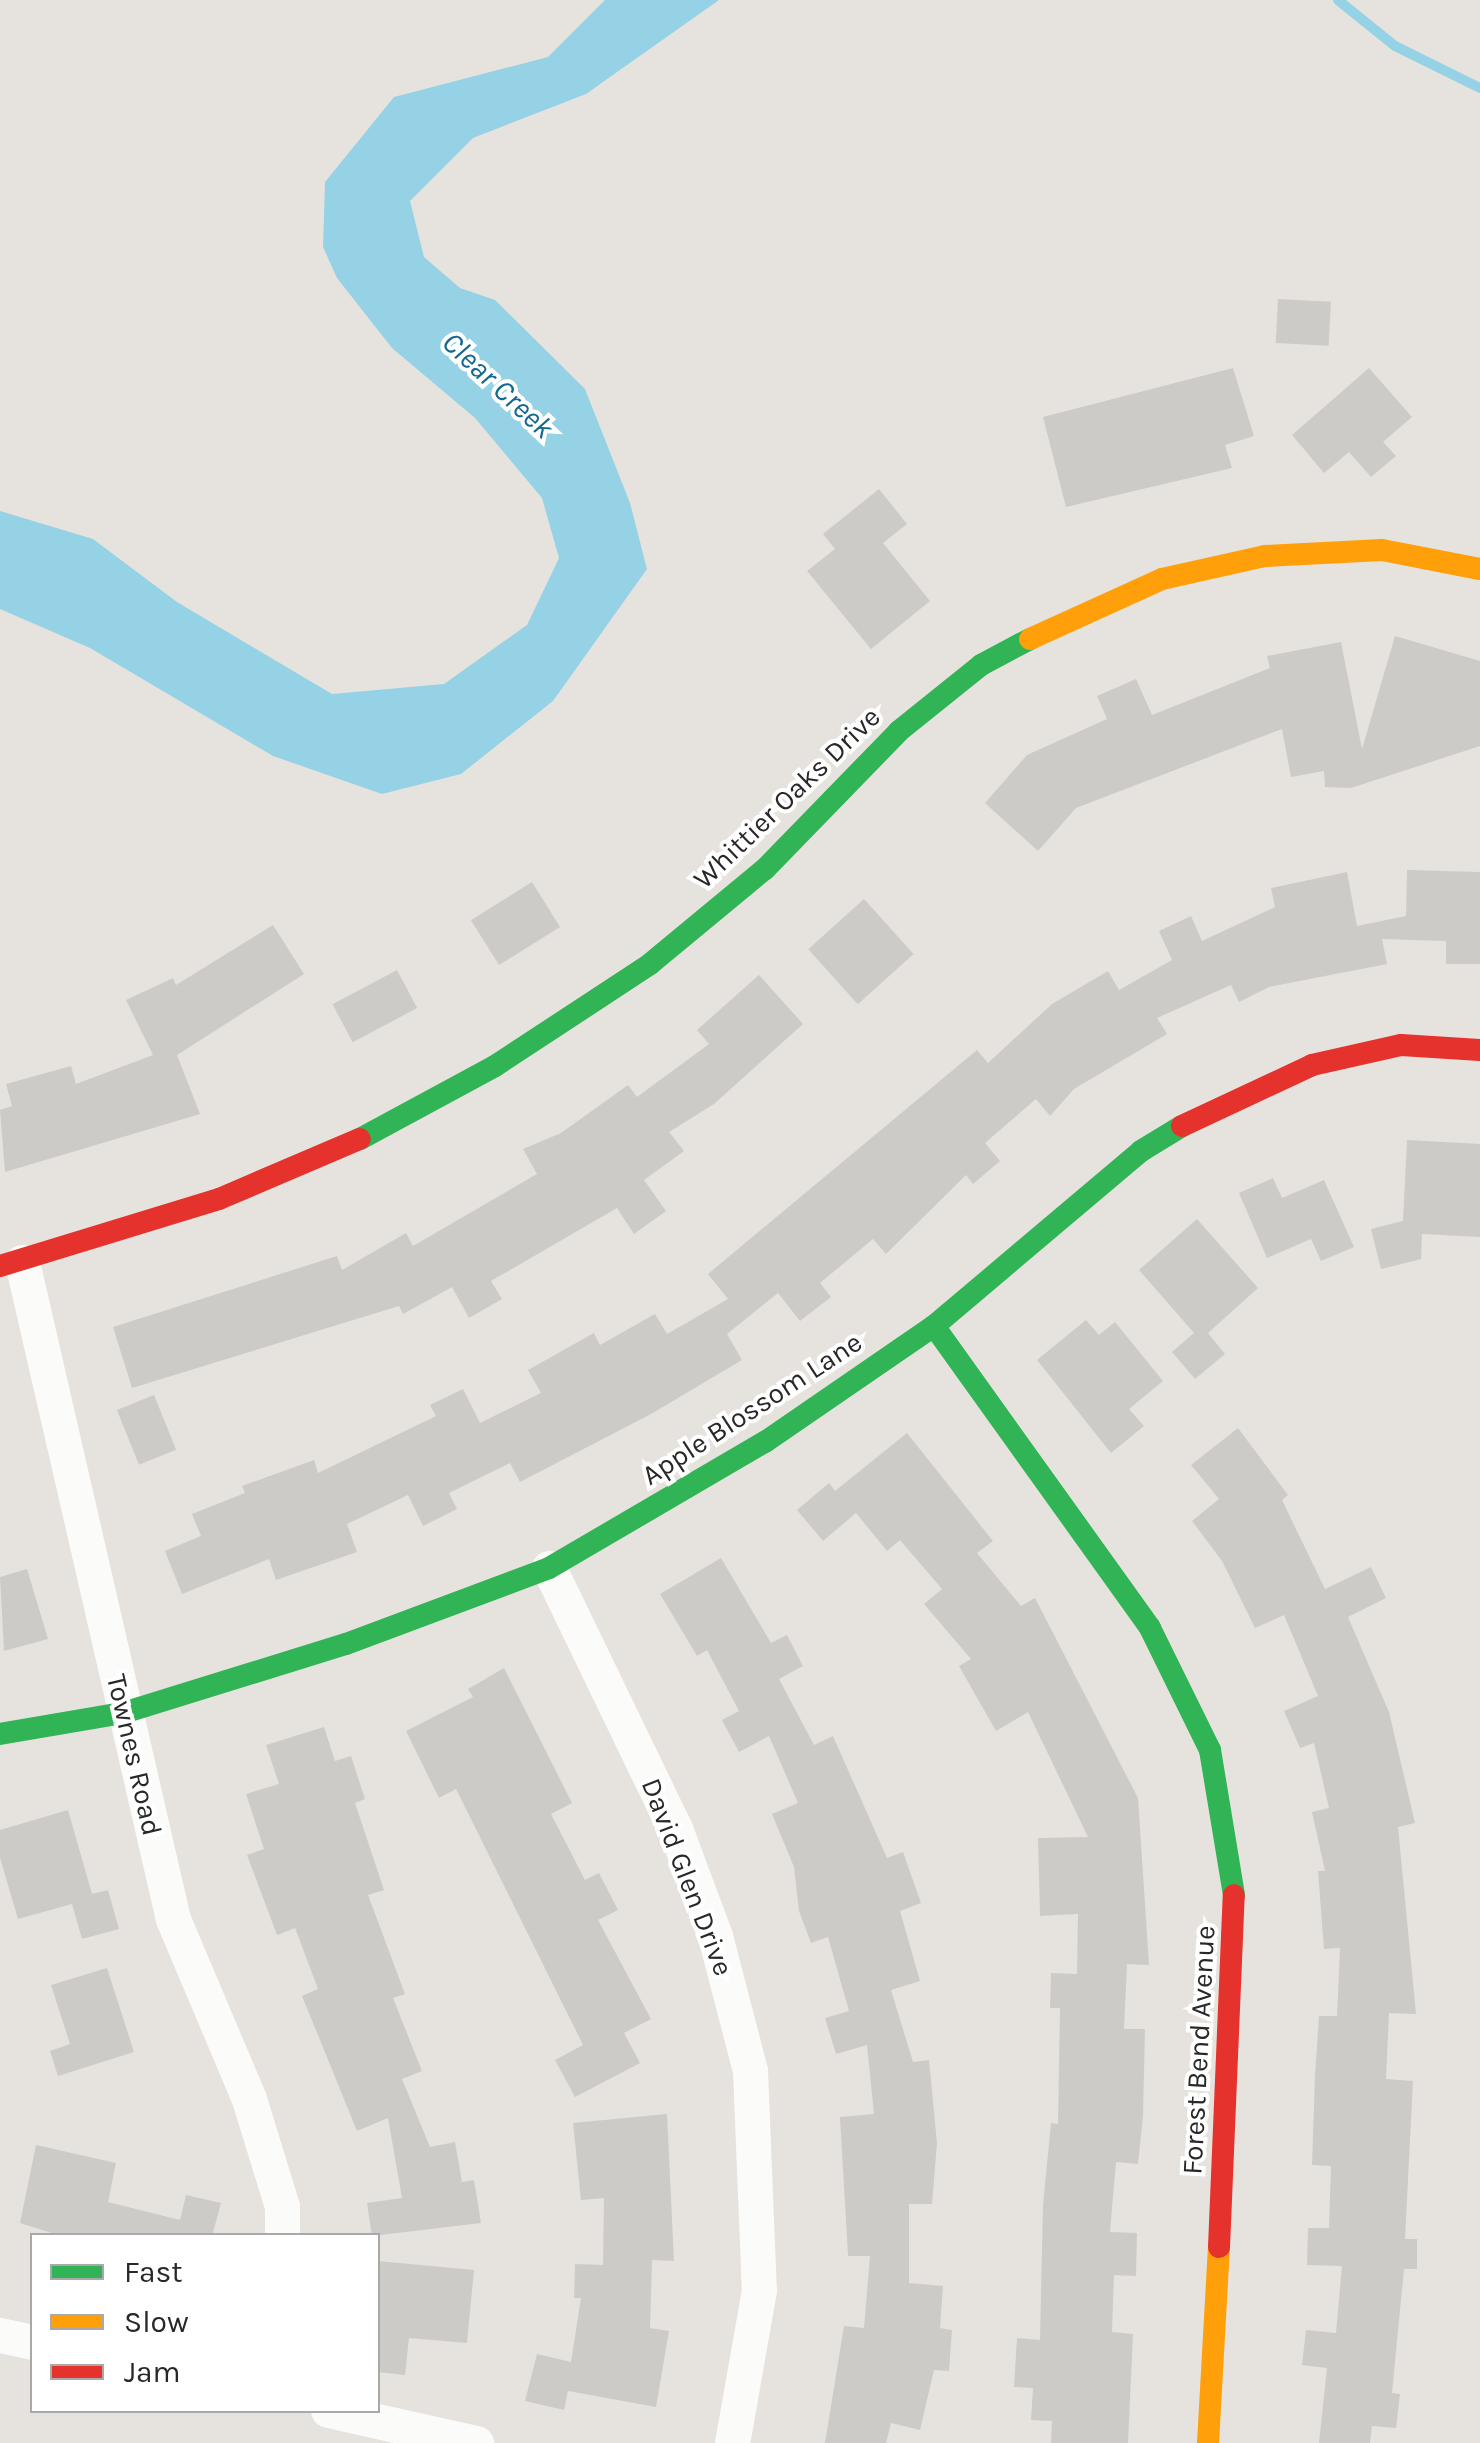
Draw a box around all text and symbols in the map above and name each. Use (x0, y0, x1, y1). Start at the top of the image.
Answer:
water label: Clear Creek (435, 324, 561, 446)
street label: Whittier Oaks Drive (687, 700, 887, 896)
street label: Apple Blossom Lane (636, 1325, 868, 1493)
street label: Townes Road (99, 1671, 169, 1839)
street label: David Glen Drive (634, 1774, 740, 1980)
street label: Forest Bend Avenue (1176, 1924, 1222, 2176)
legend (30, 2233, 380, 2413)
text: Fast (124, 2254, 183, 2290)
text: Slow (124, 2304, 189, 2340)
text: Jam (124, 2354, 181, 2390)

